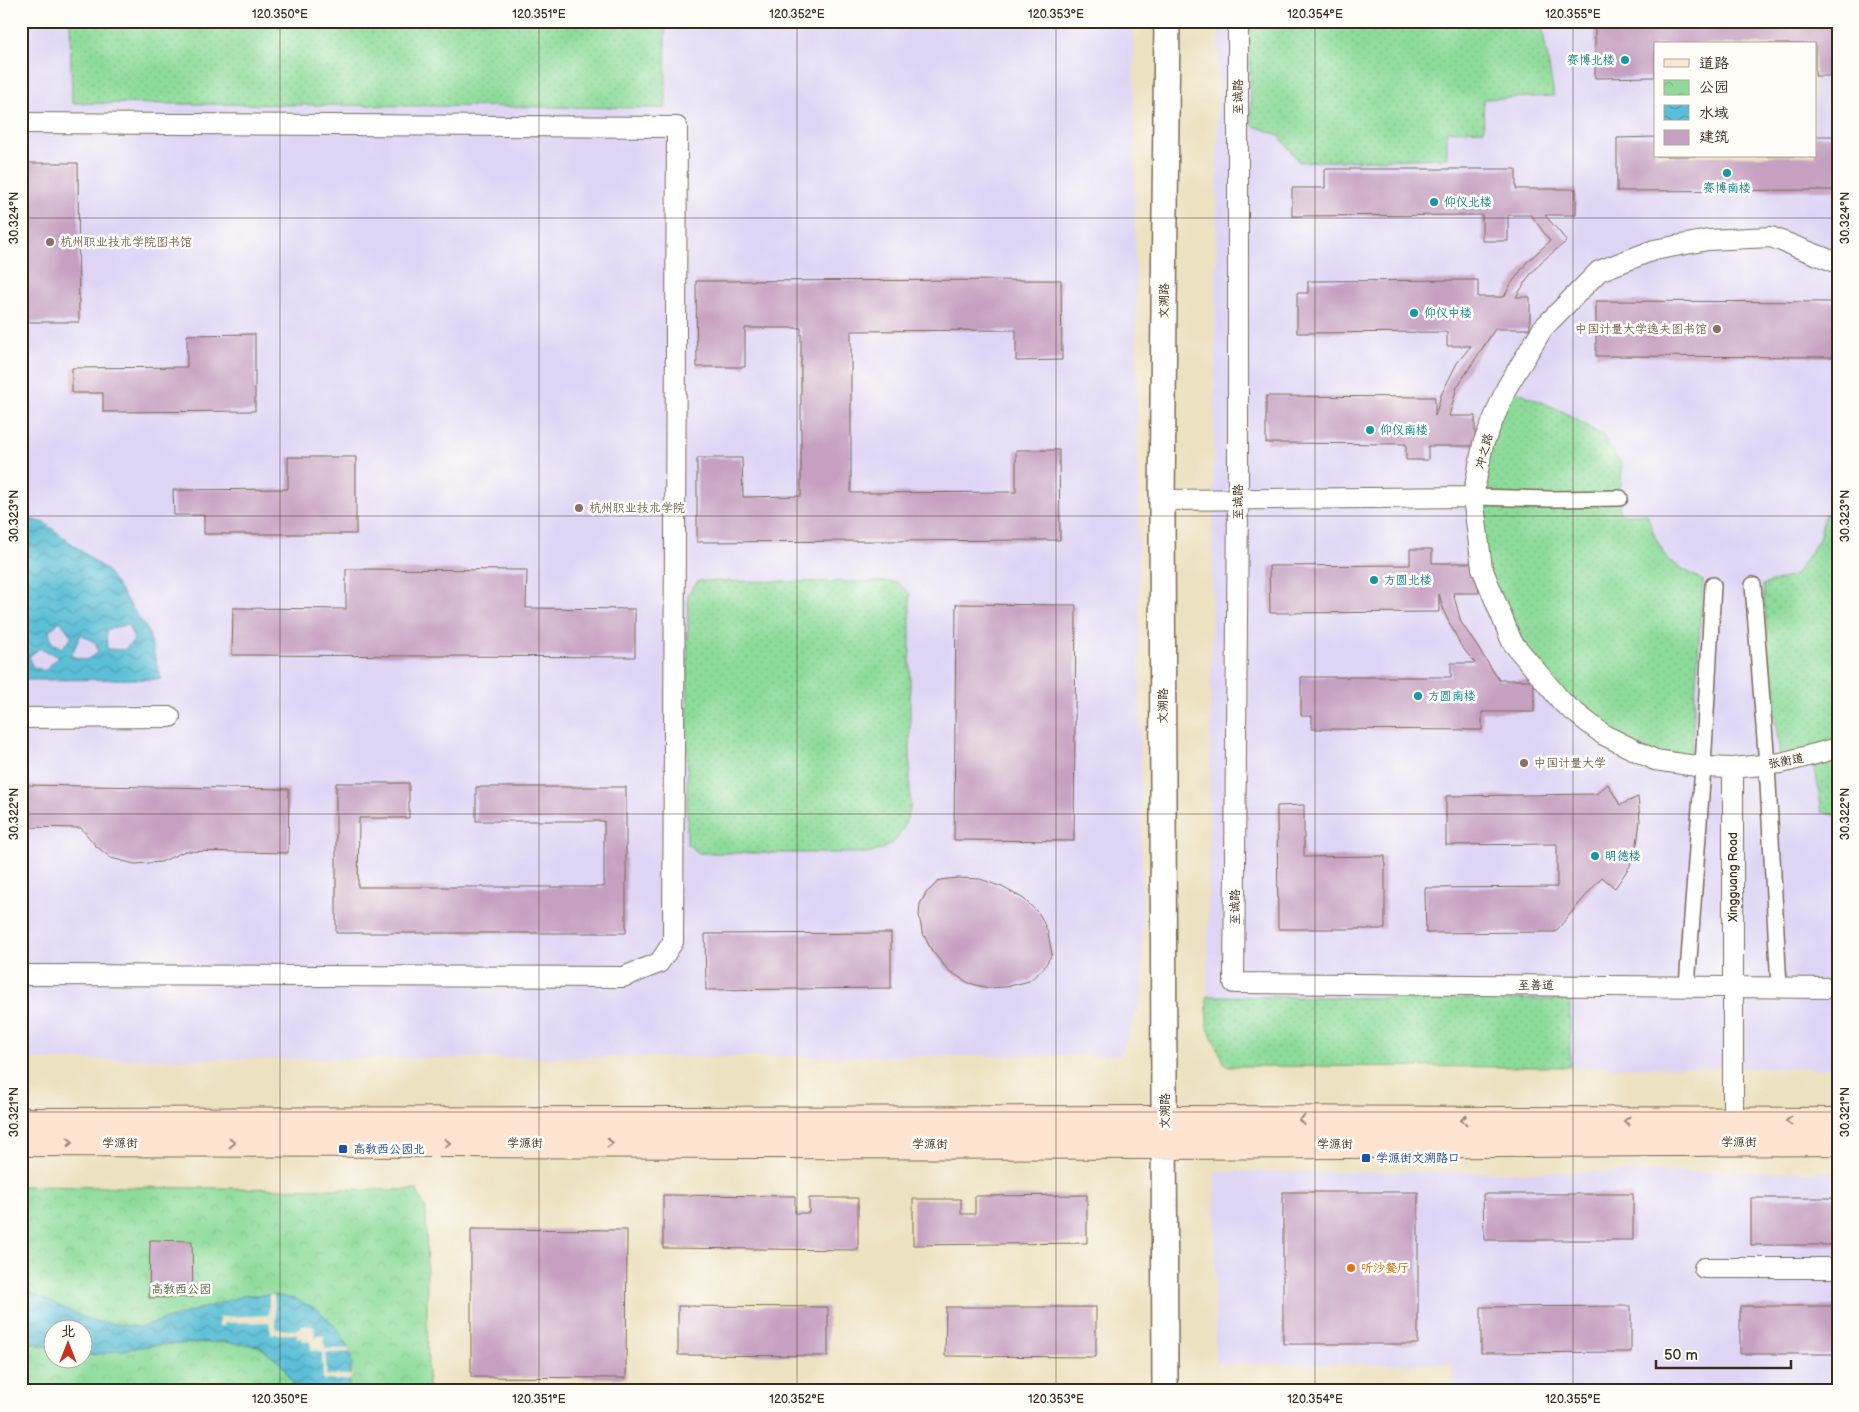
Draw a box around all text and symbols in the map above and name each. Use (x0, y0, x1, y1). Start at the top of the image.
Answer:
text: 120.350°E (252, 7, 308, 22)
text: 120.351°E (512, 7, 566, 22)
text: 120.352°E (769, 7, 825, 22)
text: 120.353°E (1028, 7, 1084, 22)
text: 120.354°E (1287, 7, 1343, 22)
text: 120.355°E (1545, 7, 1601, 22)
legend (1654, 42, 1816, 158)
place label: 赛博北楼 (1567, 53, 1615, 68)
marker: 赛博北楼 (1619, 54, 1631, 66)
text: 道路 (1699, 54, 1729, 73)
text: 公园 (1699, 78, 1729, 97)
street label: 至诚路 (1231, 79, 1246, 115)
text: 水域 (1699, 104, 1729, 123)
text: 建筑 (1699, 128, 1729, 147)
marker: 赛博南楼 (1721, 167, 1733, 179)
place label: 赛博南楼 (1703, 181, 1751, 196)
text: 30.324°N (7, 192, 22, 244)
text: 30.324°N (1838, 192, 1853, 244)
place label: 仰仪北楼 (1444, 195, 1492, 210)
marker: 仰仪北楼 (1428, 196, 1440, 208)
place label: 杭州职业技术学院图书馆 (60, 235, 192, 250)
marker: 杭州职业技术学院图书馆 (44, 236, 56, 248)
street label: 文溯路 (1157, 283, 1172, 319)
place label: 仰仪中楼 (1424, 306, 1472, 321)
marker: 仰仪中楼 (1408, 307, 1420, 319)
place label: 中国计量大学逸夫图书馆 (1575, 322, 1707, 337)
marker: 中国计量大学逸夫图书馆 (1711, 323, 1723, 335)
place label: 仰仪南楼 (1380, 423, 1428, 438)
marker: 仰仪南楼 (1364, 424, 1376, 436)
street label: 冲之路 (1473, 432, 1496, 470)
street label: 至诚路 (1231, 484, 1246, 520)
text: 30.323°N (7, 490, 22, 542)
text: 30.323°N (1838, 490, 1853, 542)
place label: 杭州职业技术学院 (589, 501, 685, 516)
marker: 杭州职业技术学院 (573, 502, 585, 514)
place label: 方圆北楼 (1384, 573, 1432, 588)
marker: 方圆北楼 (1368, 574, 1380, 586)
street label: 文溯路 (1156, 688, 1171, 724)
place label: 方圆南楼 (1428, 689, 1476, 704)
marker: 方圆南楼 (1412, 690, 1424, 702)
street label: 张衡道 (1767, 751, 1805, 772)
place label: 中国计量大学 (1534, 756, 1606, 771)
marker: 中国计量大学 (1518, 757, 1530, 769)
text: 30.322°N (7, 788, 22, 840)
text: 30.322°N (1838, 788, 1853, 840)
street label: Xingguang Road (1726, 832, 1741, 923)
place label: 明德楼 (1605, 849, 1641, 864)
marker: 明德楼 (1589, 850, 1601, 862)
street label: 至诚路 (1228, 889, 1243, 925)
street label: 至善道 (1518, 978, 1554, 993)
text: 30.321°N (7, 1087, 22, 1137)
text: 30.321°N (1838, 1087, 1853, 1137)
street label: 文溯路 (1158, 1093, 1173, 1129)
one-way arrow (1297, 1115, 1305, 1125)
one-way arrow (1460, 1115, 1468, 1125)
one-way arrow (1622, 1116, 1630, 1126)
one-way arrow (1785, 1116, 1792, 1126)
street label: 学源街 (1721, 1135, 1757, 1150)
street label: 学源街 (102, 1136, 138, 1151)
street label: 学源街 (507, 1136, 543, 1151)
one-way arrow (66, 1137, 74, 1147)
street label: 学源街 (912, 1137, 948, 1152)
street label: 学源街 (1317, 1137, 1353, 1152)
one-way arrow (229, 1138, 237, 1148)
one-way arrow (444, 1138, 452, 1148)
one-way arrow (606, 1138, 614, 1149)
place label: 高教西公园北 (353, 1142, 425, 1157)
marker: 高教西公园北 (337, 1143, 349, 1155)
place label: 学源街文溯路口 (1376, 1151, 1460, 1166)
marker: 学源街文溯路口 (1360, 1152, 1372, 1164)
place label: 听沙餐厅 (1361, 1261, 1409, 1276)
marker: 听沙餐厅 (1345, 1262, 1357, 1274)
park label: 高教西公园 (151, 1282, 211, 1297)
north arrow (42, 1320, 92, 1370)
text: 北 (61, 1323, 75, 1340)
scale bar (1656, 1337, 1792, 1369)
text: 50 m (1664, 1346, 1698, 1365)
text: 120.350°E (252, 1392, 308, 1407)
text: 120.351°E (512, 1392, 566, 1407)
text: 120.352°E (769, 1392, 825, 1407)
text: 120.353°E (1028, 1392, 1084, 1407)
text: 120.354°E (1287, 1392, 1343, 1407)
text: 120.355°E (1545, 1392, 1601, 1407)

